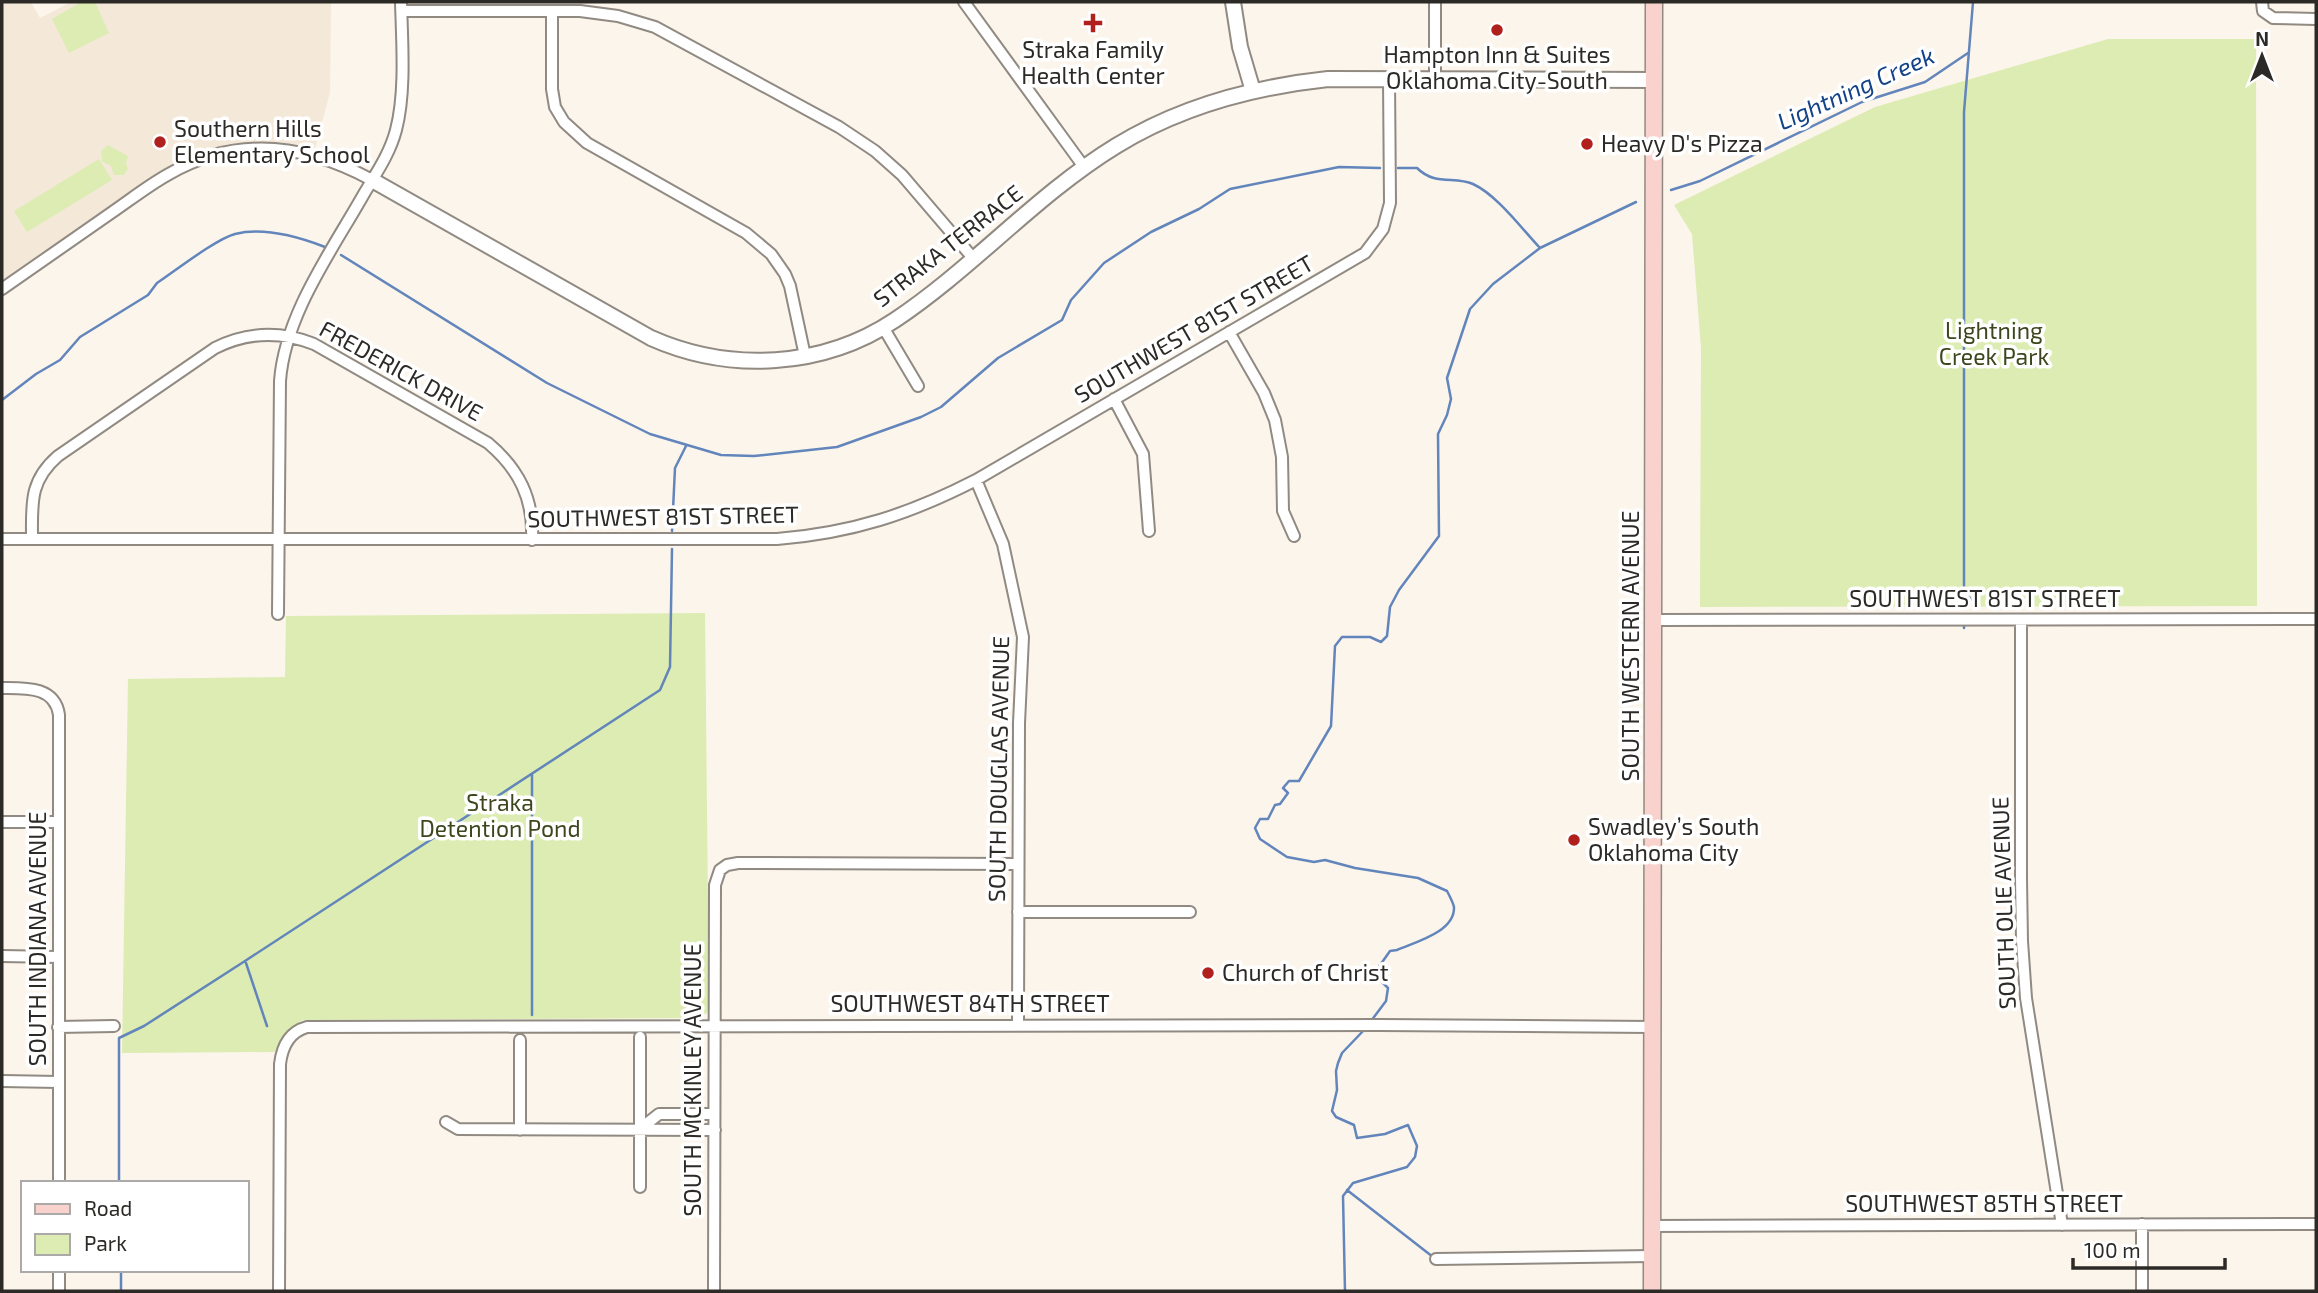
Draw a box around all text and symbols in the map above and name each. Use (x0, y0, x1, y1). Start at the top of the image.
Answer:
marker: Straka Family Health Center (1083, 13, 1103, 33)
north arrow (2227, 21, 2297, 91)
marker: Hampton Inn & Suites Oklahoma City-South (1489, 22, 1505, 38)
text: N (2255, 27, 2269, 50)
place label: Straka Family Health Center (1021, 35, 1165, 89)
place label: Hampton Inn & Suites Oklahoma City-South (1383, 40, 1611, 94)
water label: Lightning Creek (1772, 40, 1938, 135)
place label: Southern Hills Elementary School (174, 114, 370, 168)
place label: Heavy D's Pizza (1601, 129, 1763, 157)
marker: Southern Hills Elementary School (152, 134, 168, 150)
marker: Heavy D's Pizza (1579, 136, 1595, 152)
street label: STRAKA TERRACE (867, 178, 1028, 312)
street label: SOUTHWEST 81ST STREET (1069, 248, 1318, 408)
street label: FREDERICK DRIVE (315, 314, 488, 426)
park label: Lightning Creek Park (1939, 316, 2049, 370)
street label: SOUTHWEST 81ST STREET (527, 500, 799, 532)
street label: SOUTH WESTERN AVENUE (1616, 511, 1644, 781)
street label: SOUTHWEST 81ST STREET (1849, 584, 2121, 612)
street label: SOUTH DOUGLAS AVENUE (982, 636, 1014, 902)
park label: Straka Detention Pond (419, 788, 581, 842)
street label: SOUTH OLIE AVENUE (1985, 796, 2021, 1010)
street label: SOUTH INDIANA AVENUE (23, 812, 51, 1066)
place label: Swadley’s South Oklahoma City (1588, 812, 1759, 866)
marker: Swadley’s South Oklahoma City (1566, 832, 1582, 848)
street label: SOUTH MCKINLEY AVENUE (678, 943, 706, 1217)
place label: Church of Christ (1222, 958, 1389, 986)
marker: Church of Christ (1200, 965, 1216, 981)
street label: SOUTHWEST 84TH STREET (830, 989, 1110, 1017)
legend (21, 1181, 248, 1272)
street label: SOUTHWEST 85TH STREET (1845, 1189, 2123, 1217)
text: Road (84, 1195, 132, 1220)
scale bar (2073, 1226, 2225, 1270)
text: Park (84, 1230, 127, 1255)
text: 100 m (2084, 1237, 2141, 1262)

